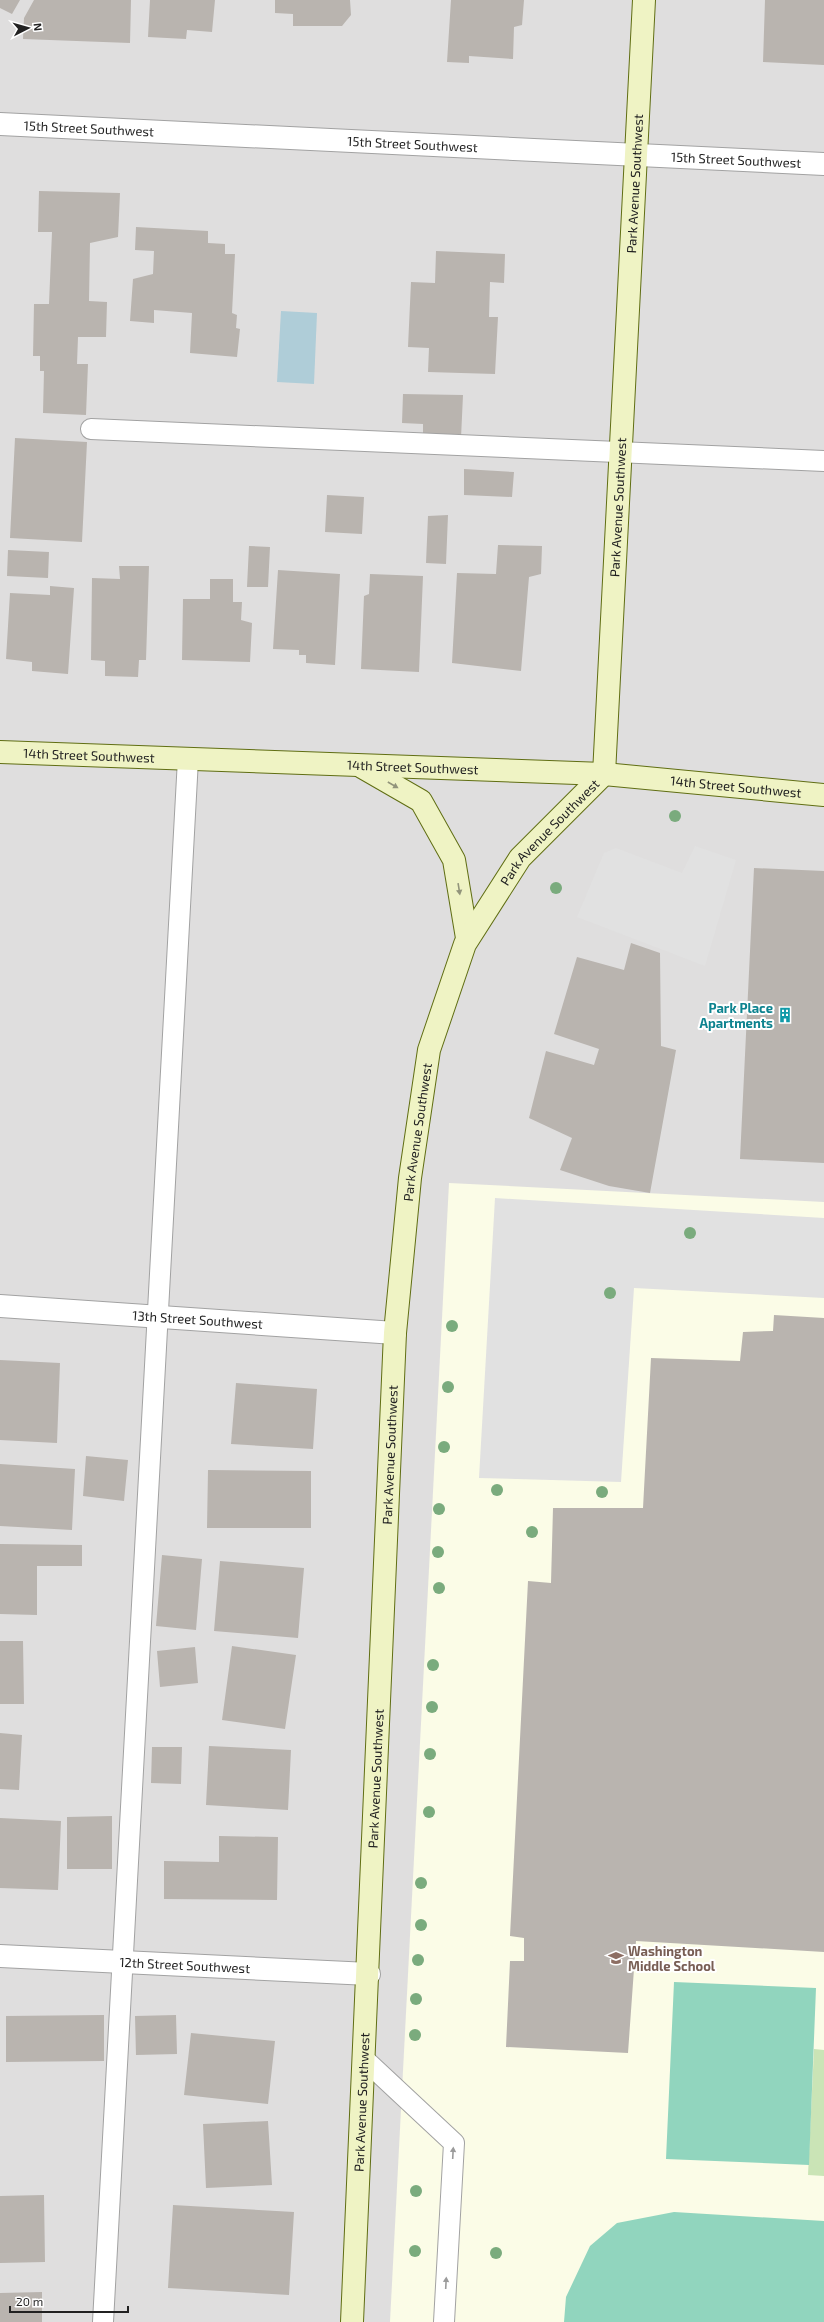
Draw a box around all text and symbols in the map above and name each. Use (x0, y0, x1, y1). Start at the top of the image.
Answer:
north arrow (8, 8, 48, 48)
text: N (32, 22, 45, 32)
street label: Park Avenue Southwest (623, 114, 646, 254)
street label: 15th Street Southwest (23, 117, 154, 139)
street label: 15th Street Southwest (347, 133, 478, 155)
street label: 15th Street Southwest (671, 149, 802, 171)
street label: Park Avenue Southwest (606, 437, 629, 577)
street label: 14th Street Southwest (23, 745, 155, 766)
street label: 14th Street Southwest (347, 757, 479, 777)
street label: 14th Street Southwest (670, 772, 802, 801)
street label: Park Avenue Southwest (497, 775, 603, 888)
one-way arrow (387, 781, 399, 788)
one-way arrow (456, 883, 462, 895)
place label: Park Place Apartments (700, 1000, 773, 1031)
building icon: Park Place Apartments (776, 1006, 794, 1024)
street label: Park Avenue Southwest (400, 1062, 435, 1202)
street label: 13th Street Southwest (132, 1307, 263, 1332)
street label: Park Avenue Southwest (379, 1385, 401, 1525)
street label: Park Avenue Southwest (365, 1708, 387, 1849)
place label: Washington Middle School (628, 1943, 716, 1974)
school or university icon: Washington Middle School (607, 1949, 625, 1967)
street label: 12th Street Southwest (119, 1954, 251, 1976)
street label: Park Avenue Southwest (351, 2032, 373, 2172)
one-way arrow (450, 2147, 457, 2159)
one-way arrow (443, 2277, 450, 2289)
scale bar (10, 2288, 128, 2314)
text: 20 m (16, 2294, 43, 2308)

